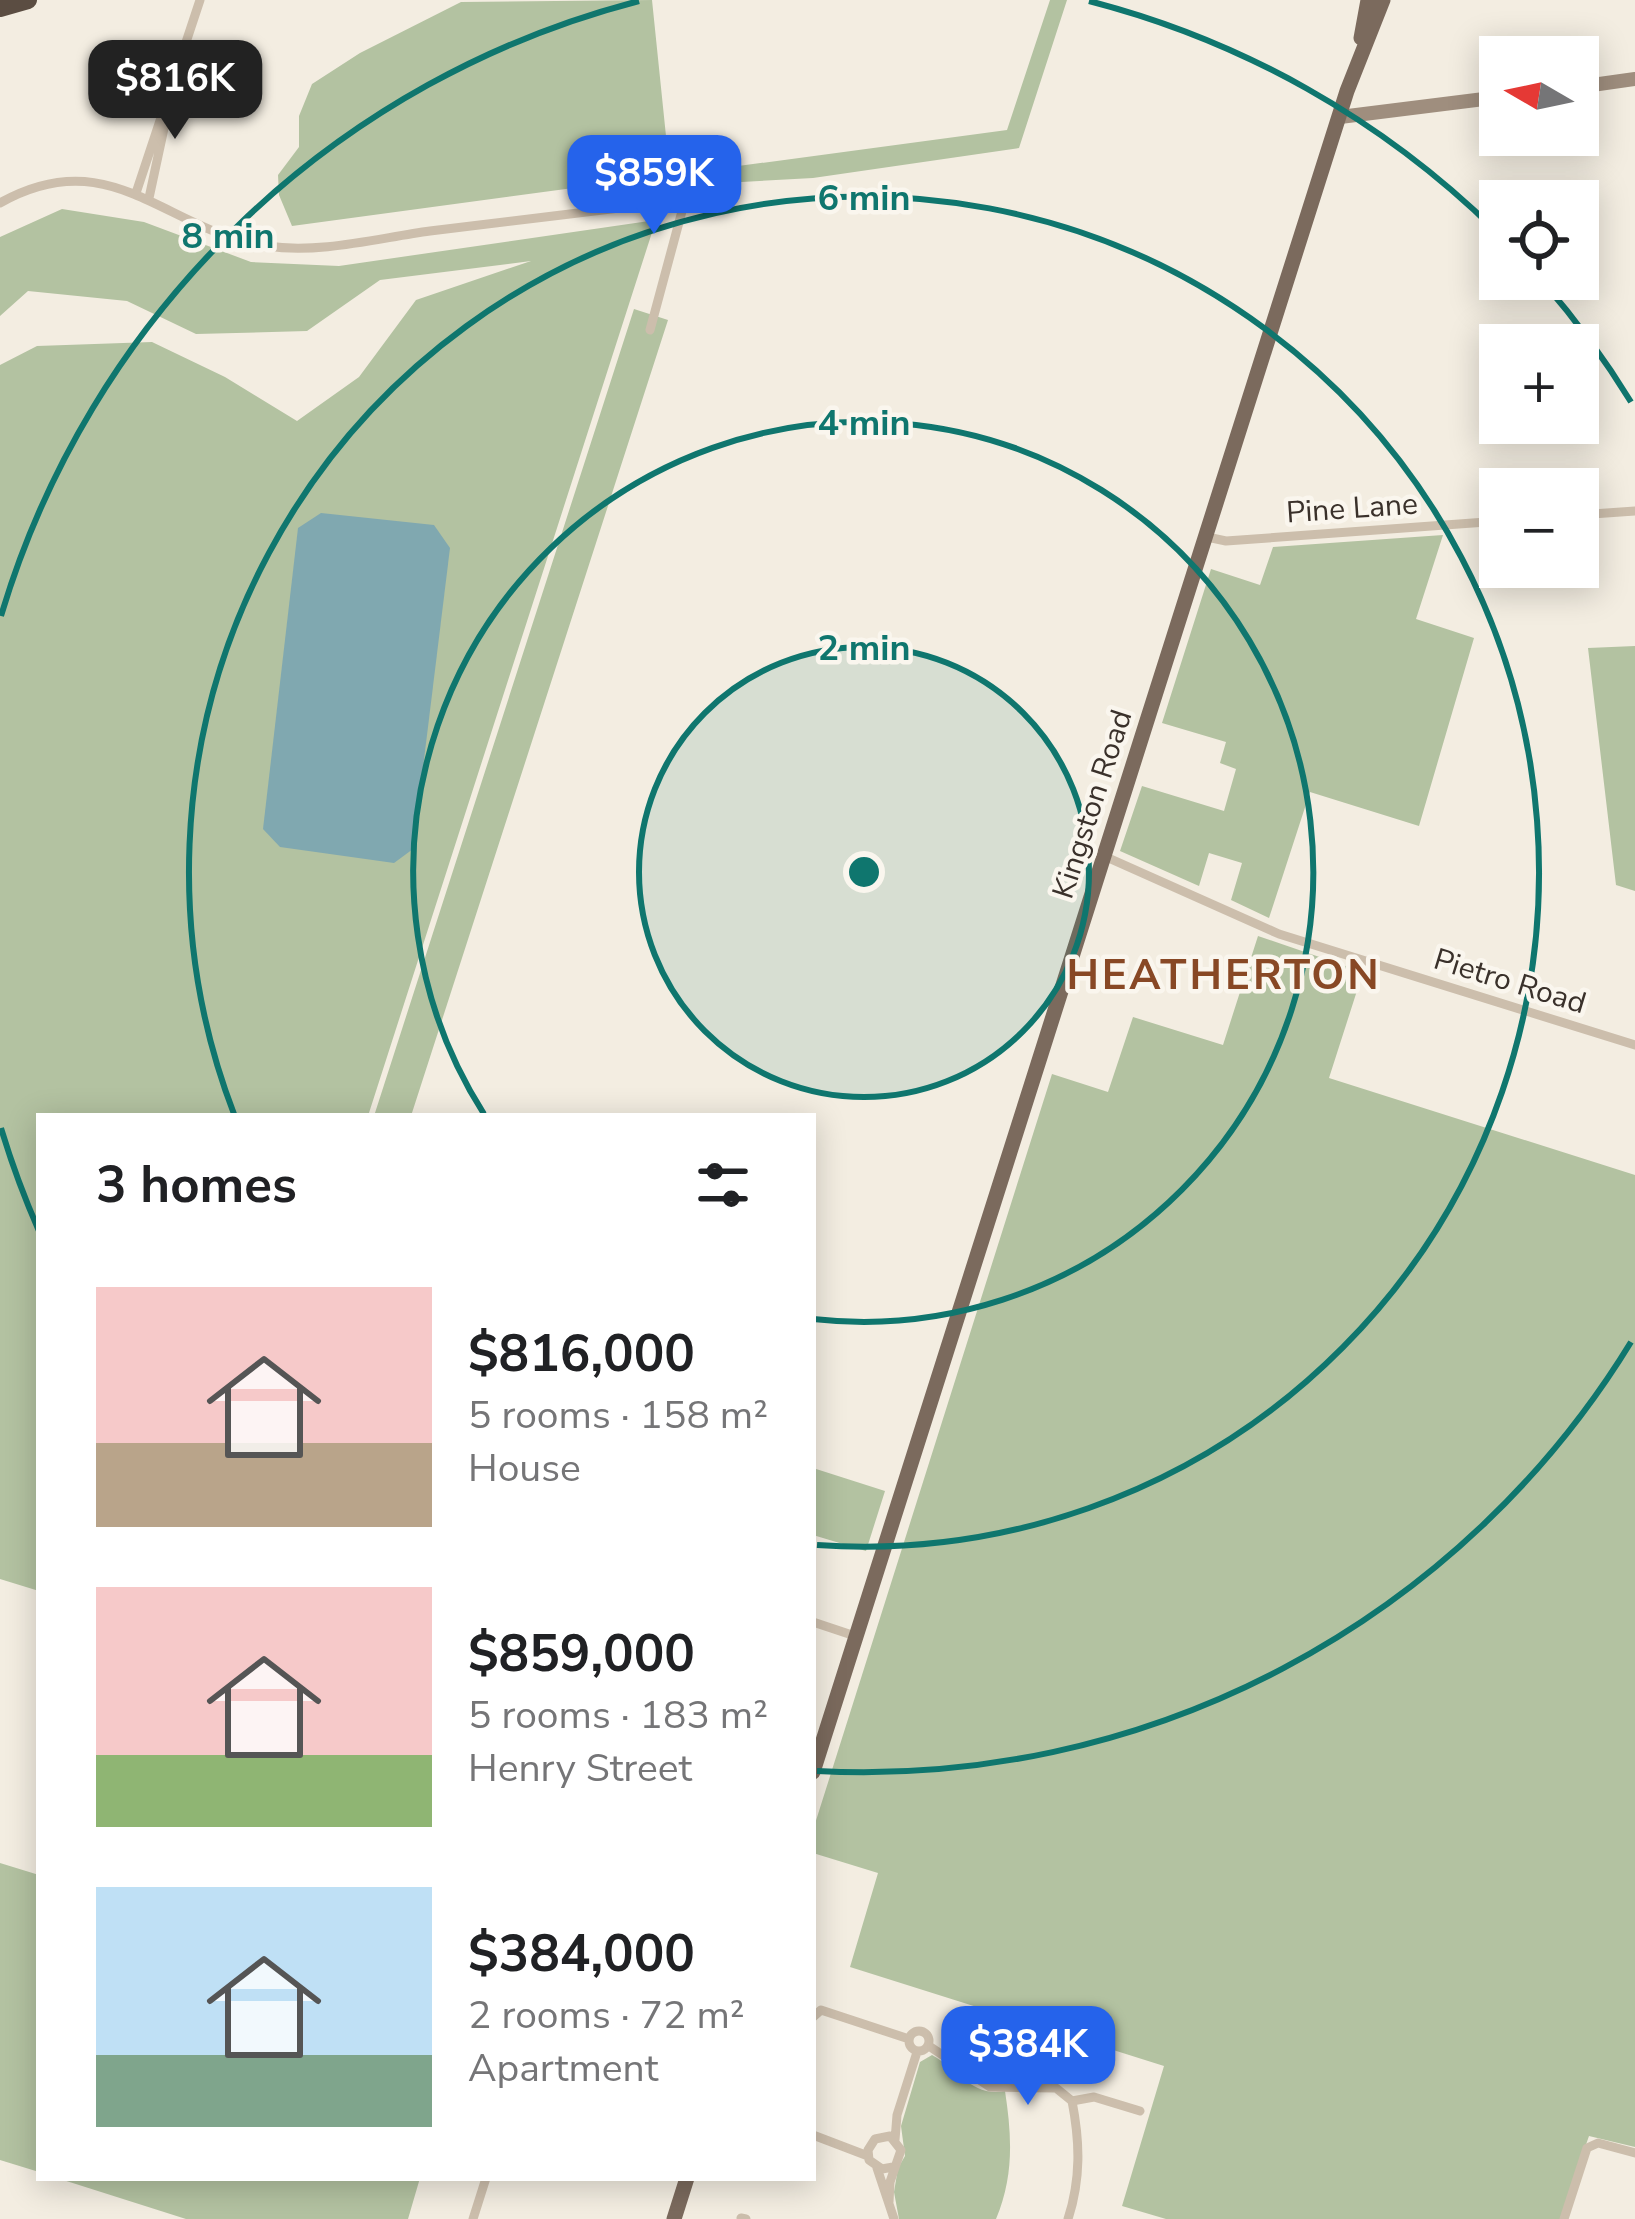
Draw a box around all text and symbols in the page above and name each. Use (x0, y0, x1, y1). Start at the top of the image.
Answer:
north arrow (1479, 36, 1599, 156)
map controls (1479, 36, 1599, 588)
pin: $816K (91, 40, 259, 142)
text: $816K (115, 52, 235, 105)
pin: $859K (570, 135, 738, 237)
text: $859K (594, 147, 714, 200)
text: 6 min (817, 174, 911, 223)
button: locate (1479, 180, 1599, 300)
text: 8 min (181, 212, 275, 261)
button: + (1479, 324, 1599, 444)
text: 4 min (817, 399, 911, 448)
button: − (1479, 468, 1599, 588)
street label: Pine Lane (1285, 483, 1419, 534)
text: 2 min (817, 624, 911, 673)
street label: Kingston Road (1043, 705, 1142, 904)
centre of rings (843, 851, 885, 893)
street label: Pietro Road (1429, 939, 1591, 1024)
district label: HEATHERTON (1066, 947, 1382, 1004)
text: 3 homes (96, 1150, 297, 1220)
icon: filters (690, 1152, 756, 1218)
text: $816,000 (468, 1319, 695, 1389)
icon: home (192, 1335, 336, 1479)
text: 5 rooms · 158 m² (468, 1389, 768, 1442)
text: House (468, 1442, 581, 1495)
text: $859,000 (468, 1619, 695, 1689)
icon: home (192, 1635, 336, 1779)
text: 5 rooms · 183 m² (468, 1689, 768, 1742)
text: Henry Street (468, 1742, 692, 1795)
text: $384,000 (468, 1919, 695, 1989)
icon: home (192, 1935, 336, 2079)
text: 2 rooms · 72 m² (468, 1989, 745, 2042)
pin: $384K (944, 2006, 1112, 2108)
text: $384K (968, 2018, 1088, 2071)
text: Apartment (468, 2042, 658, 2095)

